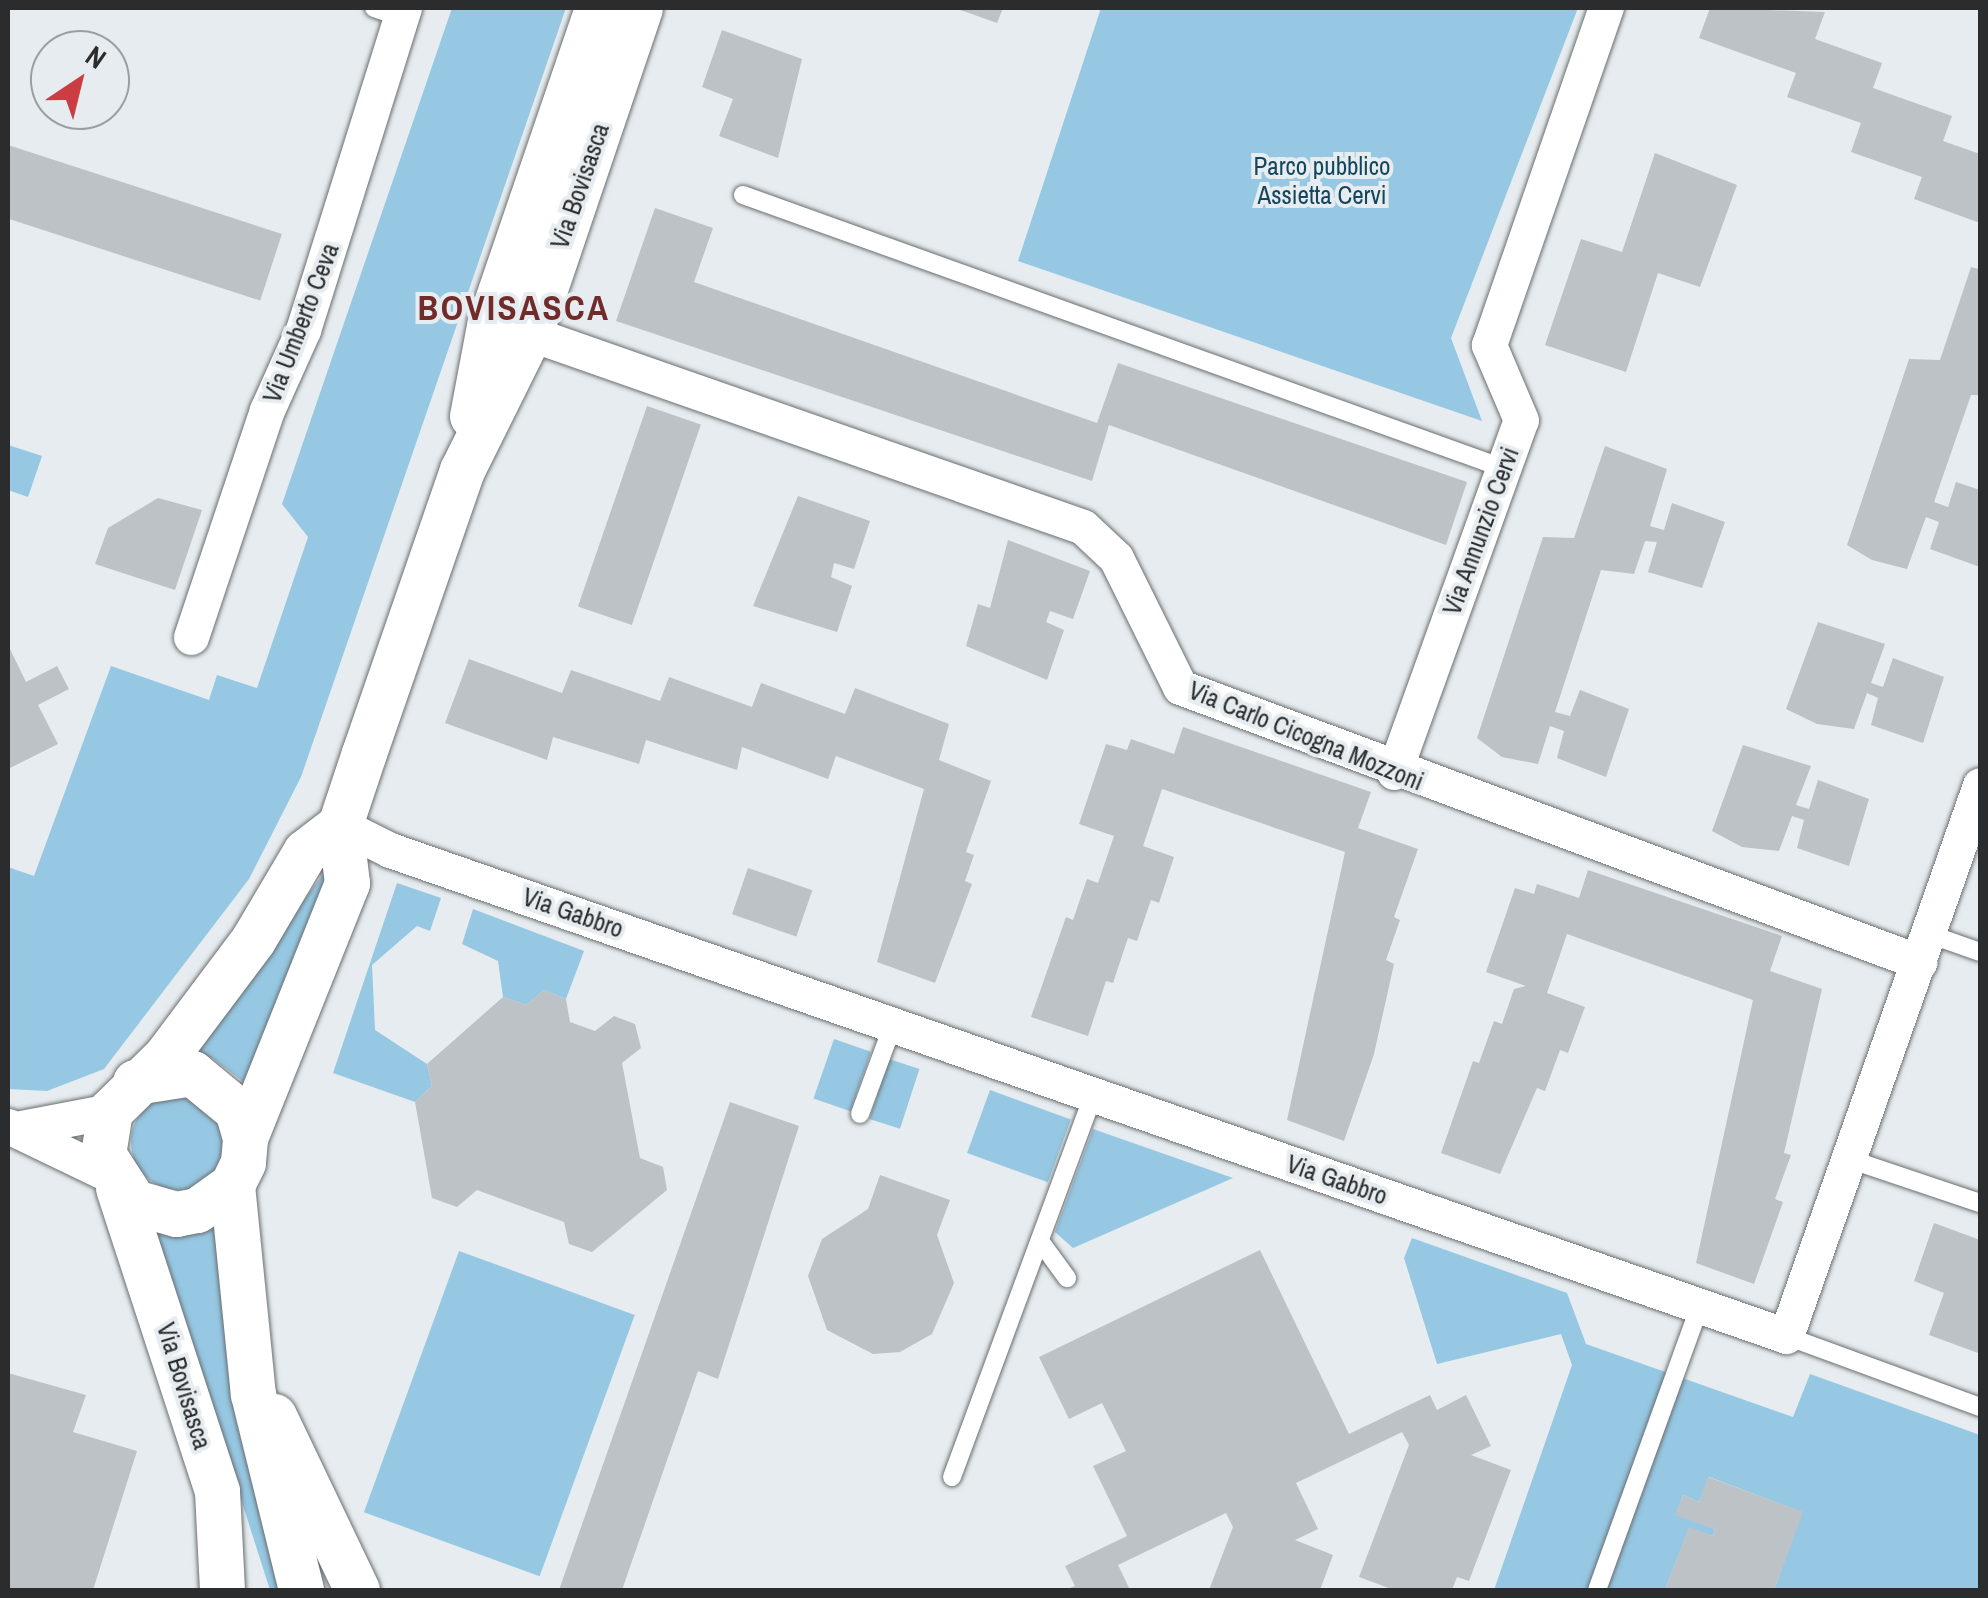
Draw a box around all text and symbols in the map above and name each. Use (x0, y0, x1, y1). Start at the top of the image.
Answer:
north arrow (30, 30, 130, 130)
text: N (78, 37, 114, 77)
street label: Via Bovisasca (545, 119, 615, 253)
park label: Parco pubblico Assietta Cervi (1254, 152, 1390, 211)
street label: Via Umberto Ceva (257, 239, 345, 407)
district label: BOVISASCA (417, 287, 611, 329)
street label: Via Annunzio Cervi (1437, 443, 1525, 619)
street label: Via Carlo Cicogna Mozzoni (1184, 675, 1428, 797)
street label: Via Gabbro (519, 882, 627, 944)
street label: Via Gabbro (1283, 1149, 1391, 1211)
street label: Via Bovisasca (151, 1319, 217, 1453)

